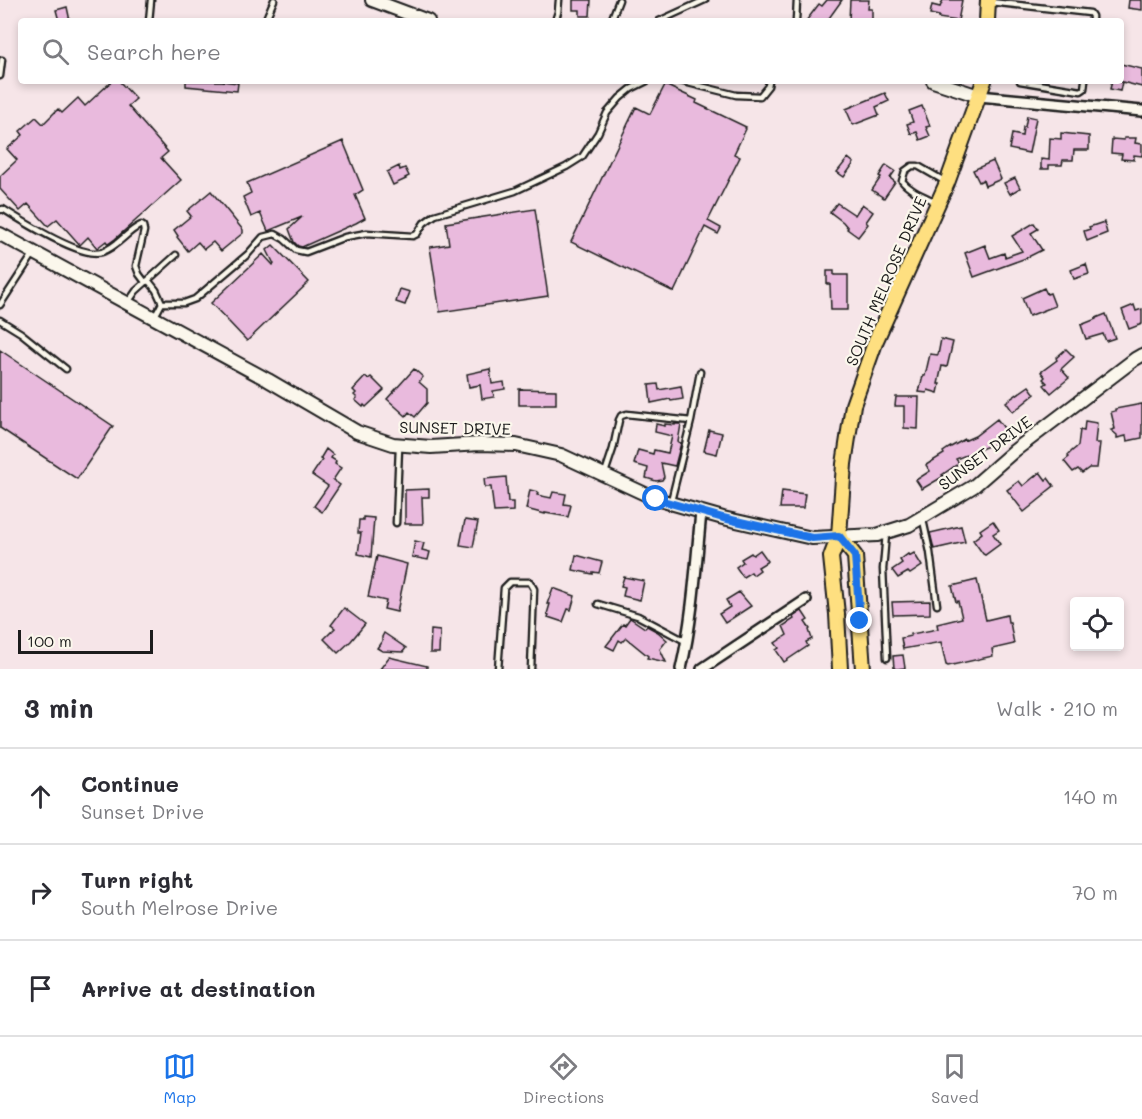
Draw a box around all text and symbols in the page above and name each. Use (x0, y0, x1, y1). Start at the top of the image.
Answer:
search box (18, 18, 1124, 84)
icon: search (39, 35, 72, 68)
text: Search here (87, 37, 221, 66)
street label: SOUTH MELROSE DRIVE (840, 193, 931, 369)
street label: SUNSET DRIVE (934, 411, 1036, 495)
street label: SUNSET DRIVE (399, 416, 511, 439)
route start (642, 485, 668, 511)
map controls (1070, 597, 1124, 651)
button: locate (1070, 597, 1124, 651)
route end (846, 607, 872, 633)
scale bar (18, 627, 153, 654)
text: 100 m (27, 630, 72, 651)
text: 3 min (24, 691, 93, 725)
text: Walk · 210 m (996, 695, 1118, 721)
text: Continue (81, 769, 179, 798)
icon: ahead (24, 780, 57, 813)
text: 140 m (1063, 783, 1118, 809)
text: Sunset Drive (81, 798, 204, 824)
text: Turn right (81, 865, 193, 894)
icon: right (24, 876, 57, 909)
text: 70 m (1072, 879, 1118, 905)
text: South Melrose Drive (81, 894, 278, 920)
icon: arrive (24, 972, 57, 1005)
text: Arrive at destination (81, 974, 316, 1003)
tab: Map (163, 1050, 196, 1107)
tab: Directions (523, 1050, 604, 1107)
tab: Saved (931, 1050, 979, 1107)

